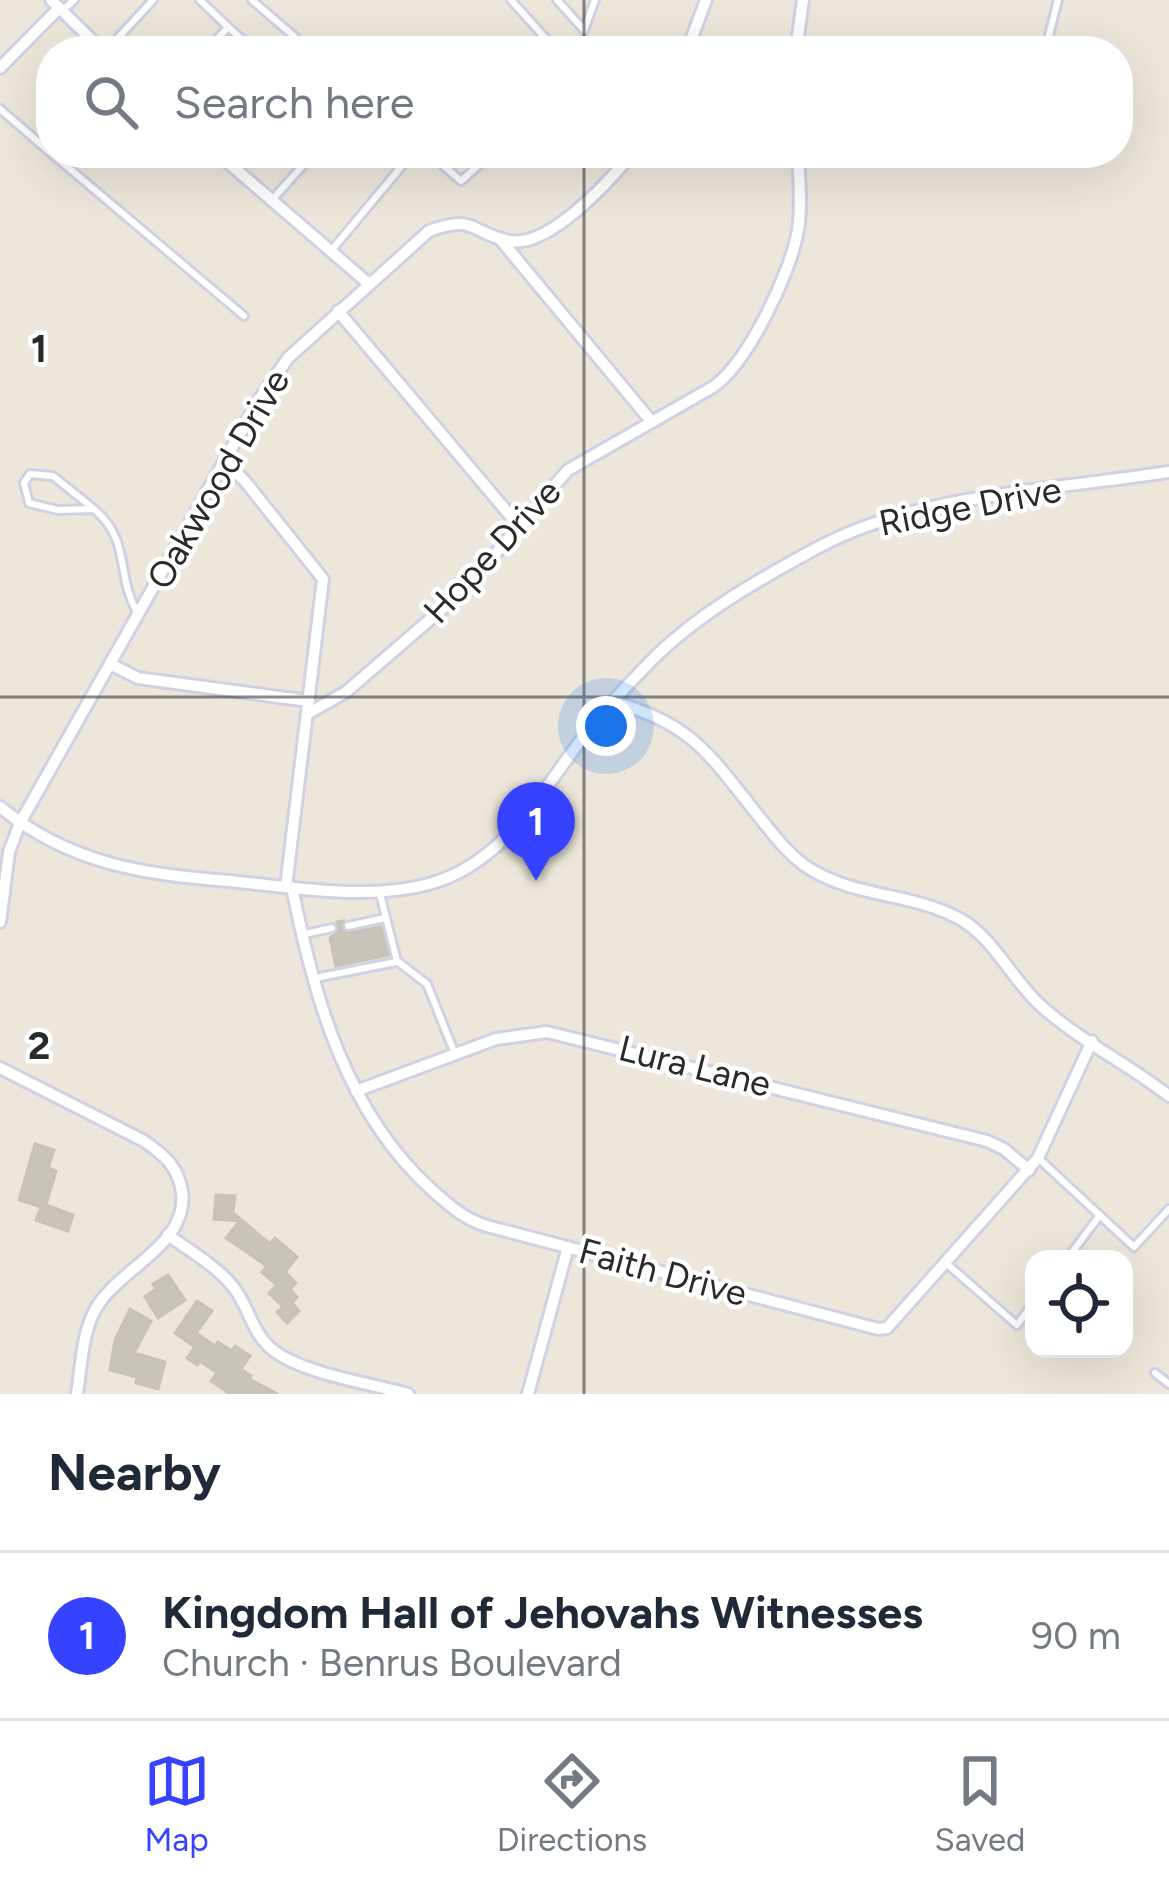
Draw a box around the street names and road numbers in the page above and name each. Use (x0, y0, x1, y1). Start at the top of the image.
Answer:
street label: Oakwood Drive (138, 361, 298, 597)
street label: Ridge Drive (875, 467, 1065, 545)
street label: Hope Drive (415, 470, 569, 632)
street label: Lura Lane (615, 1026, 775, 1106)
street label: Faith Drive (574, 1229, 752, 1315)

